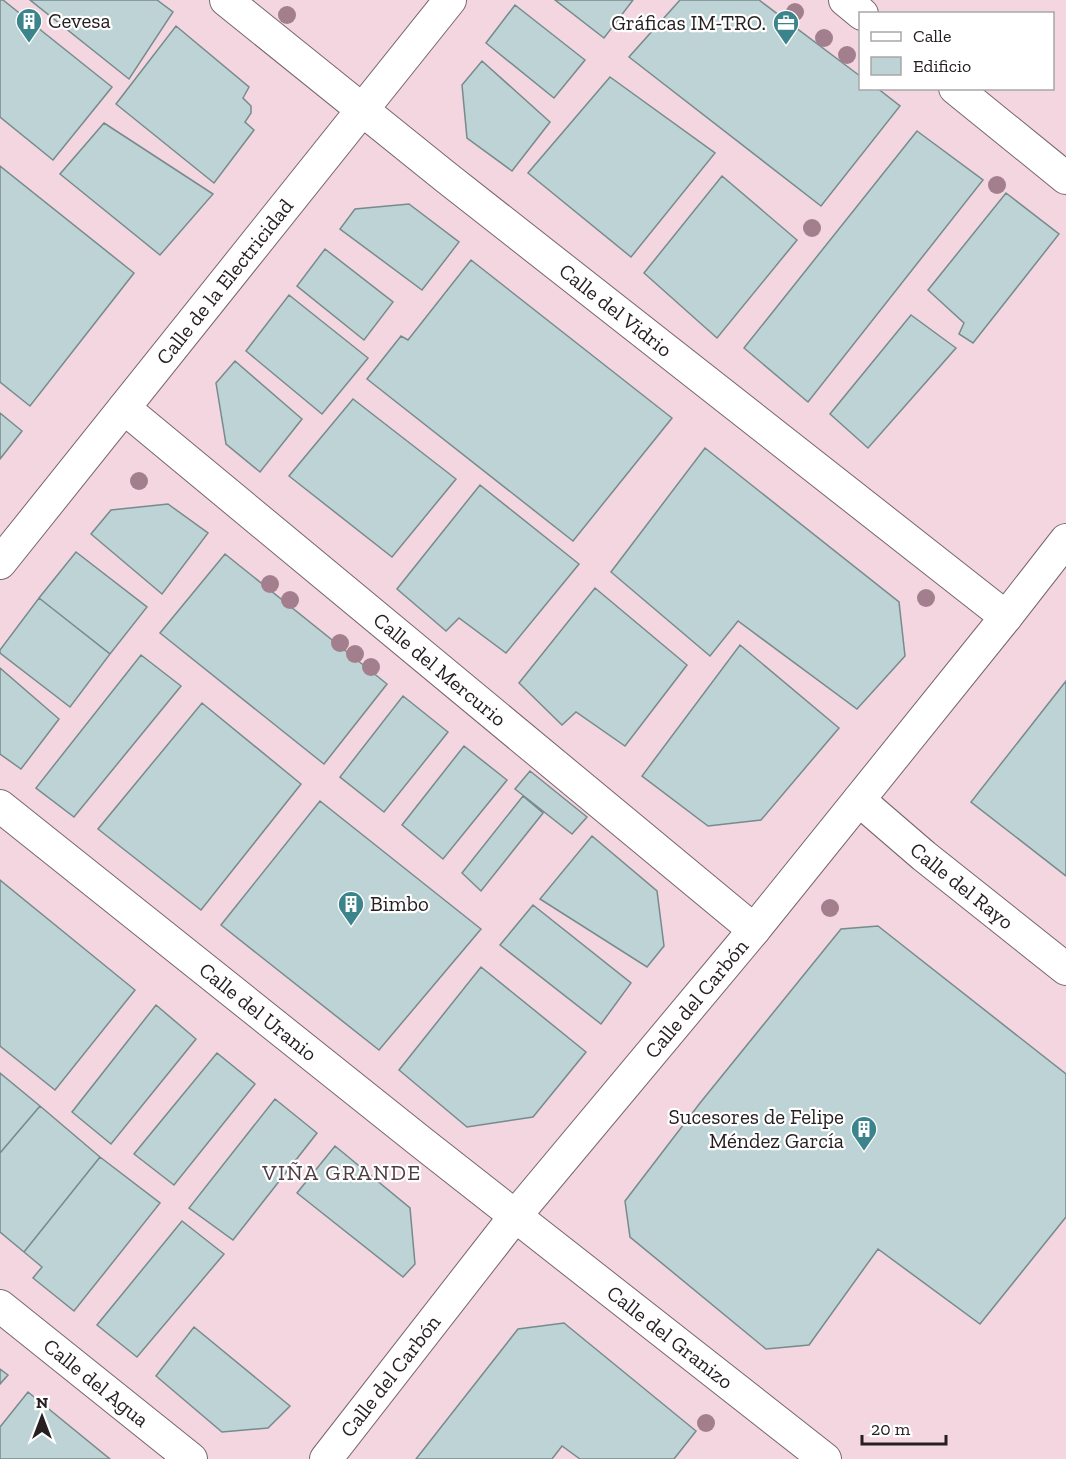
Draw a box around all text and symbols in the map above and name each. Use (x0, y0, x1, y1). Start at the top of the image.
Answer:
building icon: Cevesa (14, 6, 44, 44)
place label: Cevesa (48, 8, 111, 33)
office icon: Gráficas IM-TRO. (771, 8, 801, 46)
place label: Gráficas IM-TRO. (611, 10, 766, 35)
legend (859, 12, 1054, 90)
text: Calle (913, 25, 951, 47)
text: Edificio (913, 55, 971, 77)
street label: Calle de la Electricidad (151, 193, 298, 369)
street label: Calle del Vidrio (554, 258, 677, 362)
street label: Calle del Mercurio (368, 607, 512, 731)
street label: Calle del Rayo (905, 837, 1019, 934)
building icon: Bimbo (336, 889, 366, 927)
place label: Bimbo (370, 891, 429, 916)
street label: Calle del Carbón (639, 934, 753, 1063)
street label: Calle del Uranio (194, 957, 322, 1066)
place label: Sucesores de Felipe Méndez García (669, 1104, 844, 1153)
building icon: Sucesores de Felipe Méndez García (849, 1114, 879, 1152)
district label: VIÑA GRANDE (261, 1159, 422, 1186)
street label: Calle del Granizo (602, 1280, 738, 1394)
street label: Calle del Carbón (335, 1310, 445, 1442)
street label: Calle del Agua (39, 1333, 154, 1432)
north arrow (12, 1387, 72, 1447)
text: N (36, 1393, 48, 1412)
scale bar (862, 1408, 946, 1446)
text: 20 m (871, 1418, 911, 1440)

